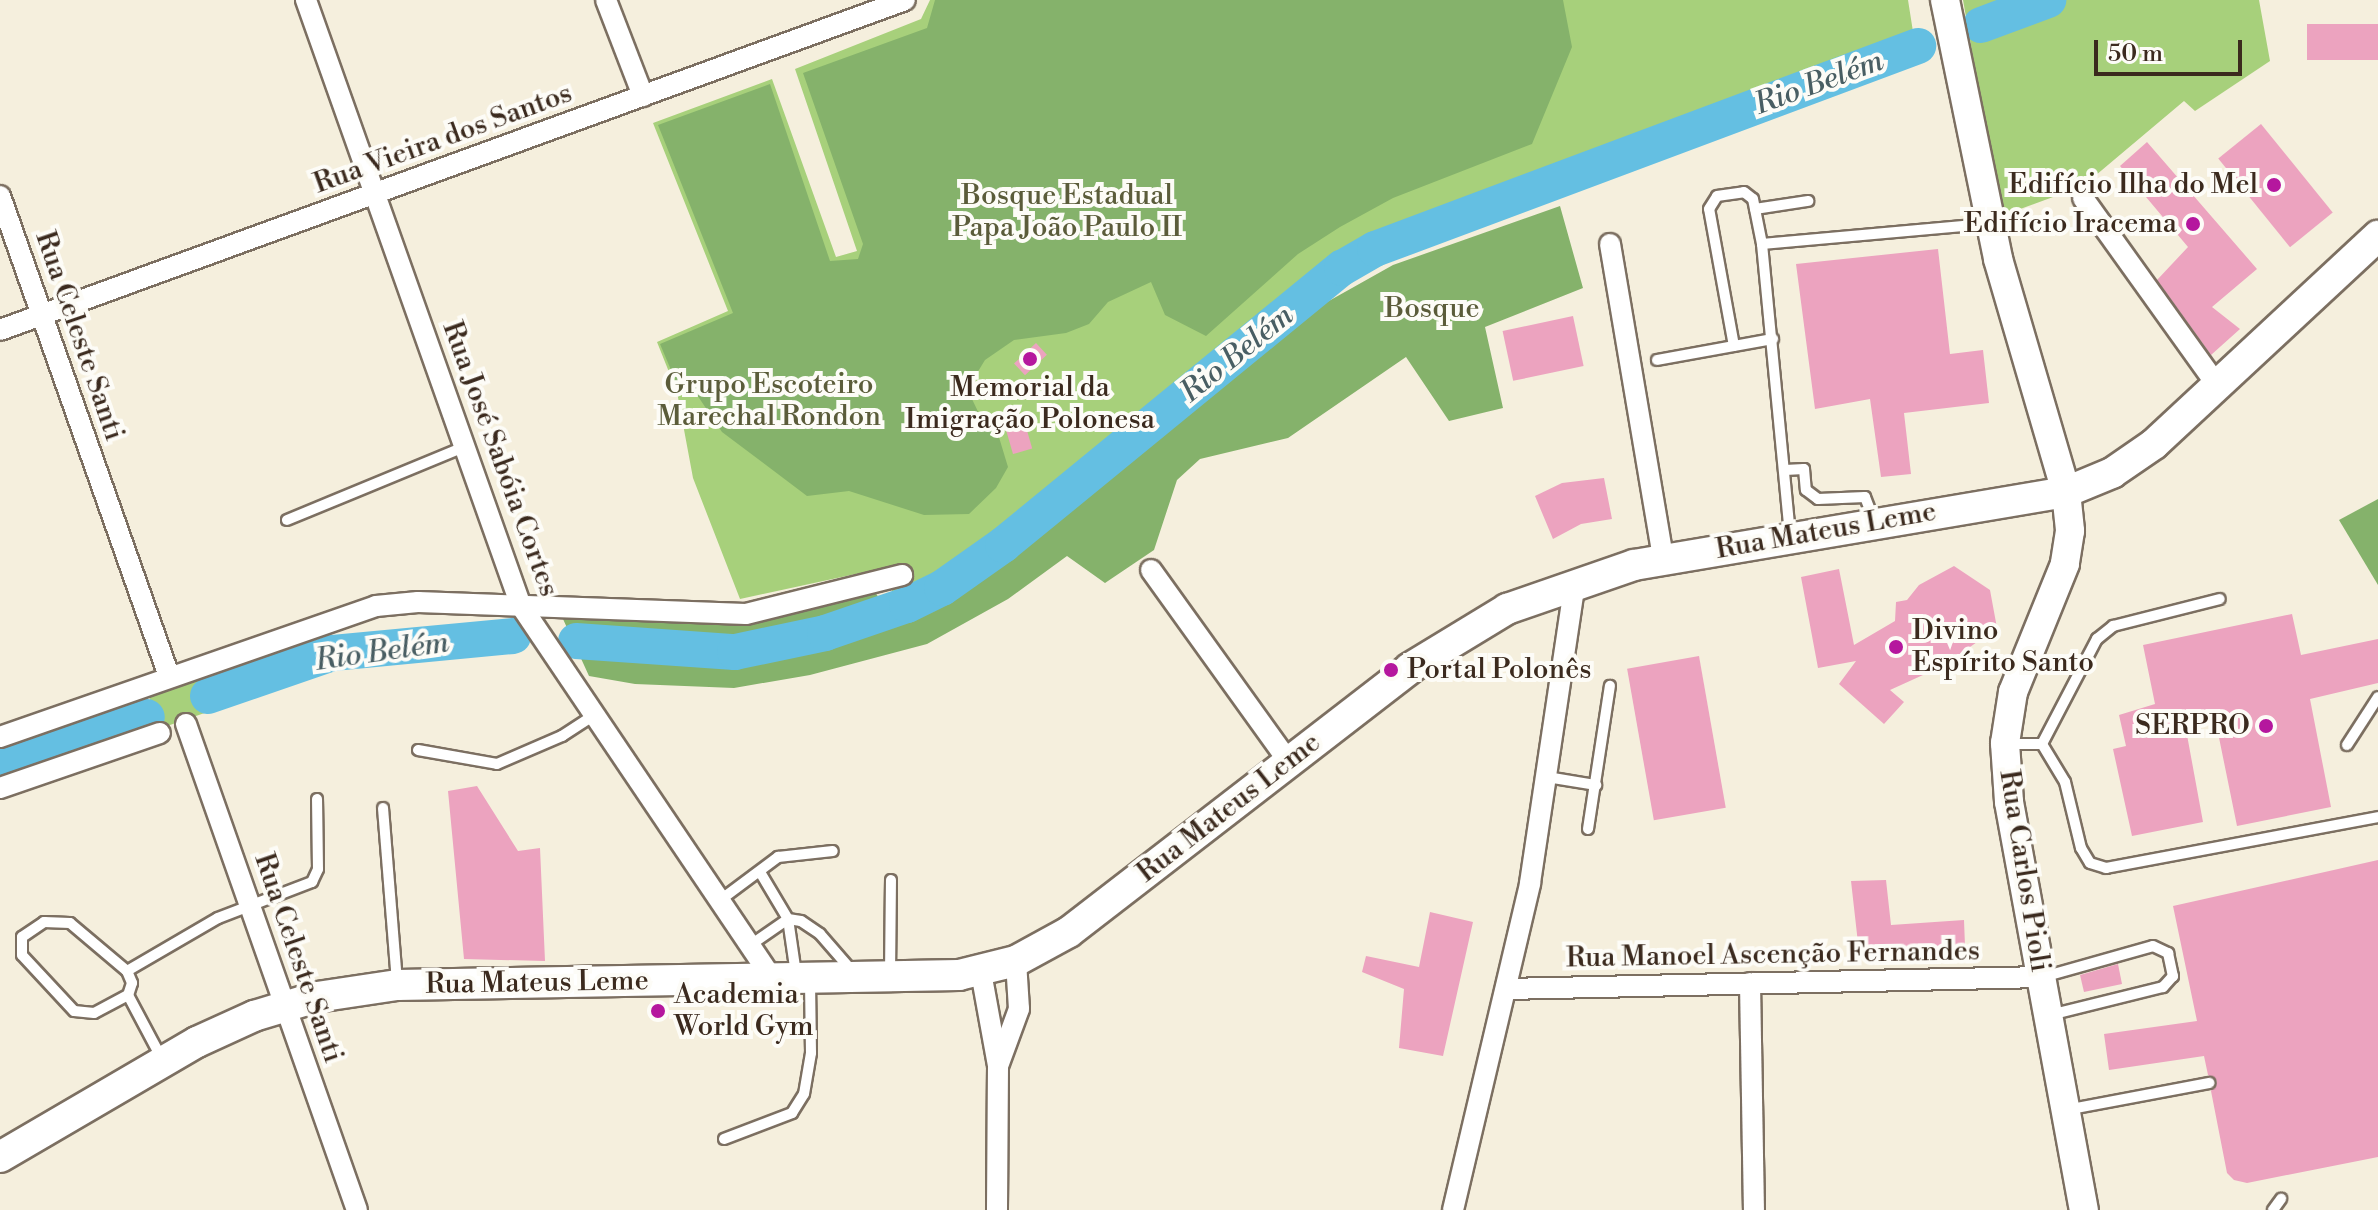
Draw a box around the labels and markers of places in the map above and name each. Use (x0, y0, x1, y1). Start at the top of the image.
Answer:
place label: Edifício Ilha do Mel (2008, 168, 2258, 202)
marker: Edifício Ilha do Mel (2265, 176, 2283, 194)
place label: Edifício Iracema (1964, 207, 2177, 241)
marker: Edifício Iracema (2184, 215, 2202, 233)
marker: Memorial da Imigração Polonesa (1021, 350, 1039, 368)
place label: Memorial da Imigração Polonesa (905, 371, 1155, 437)
place label: Divino Espírito Santo (1912, 614, 2094, 680)
marker: Divino Espírito Santo (1887, 638, 1905, 656)
place label: Portal Polonês (1407, 653, 1592, 687)
marker: Portal Polonês (1382, 661, 1400, 679)
place label: SERPRO (2135, 709, 2250, 743)
marker: SERPRO (2257, 717, 2275, 735)
place label: Academia World Gym (674, 978, 814, 1044)
marker: Academia World Gym (649, 1002, 667, 1020)

